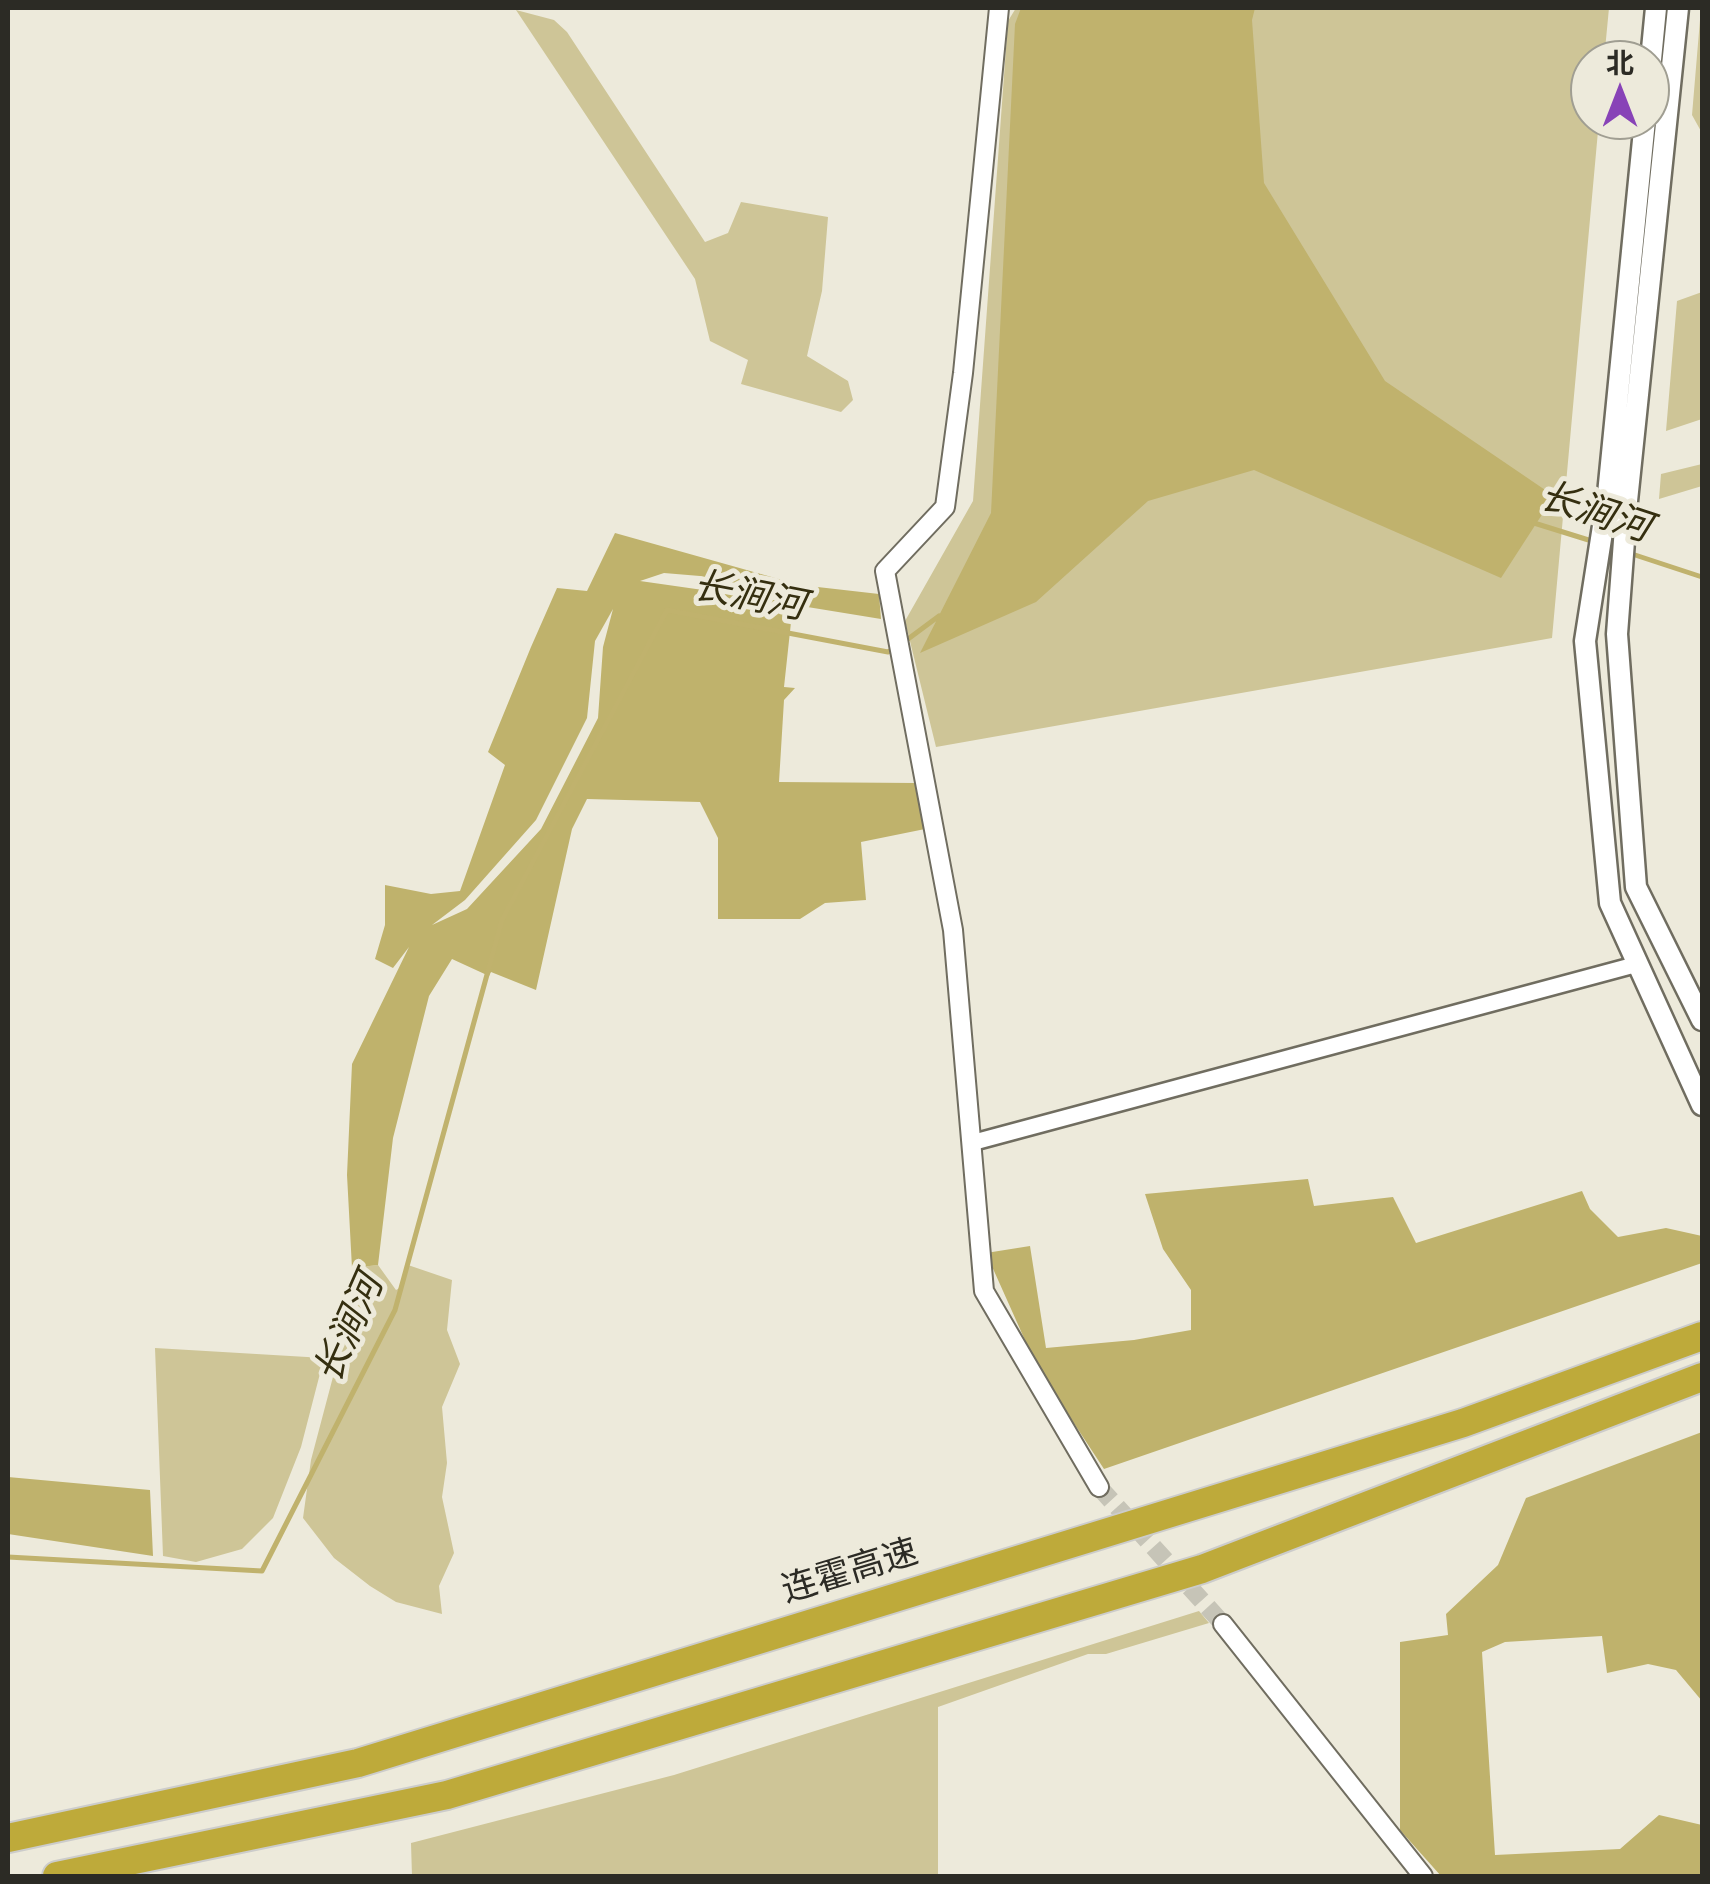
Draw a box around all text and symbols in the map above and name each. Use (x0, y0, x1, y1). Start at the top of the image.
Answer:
north arrow (1570, 40, 1670, 140)
text: 北 (1606, 43, 1634, 81)
water label: 长涧河 (1534, 474, 1656, 552)
water label: 长涧河 (689, 564, 809, 630)
water label: 长涧河 (306, 1268, 394, 1390)
street label: 连霍高速 (777, 1531, 923, 1613)

